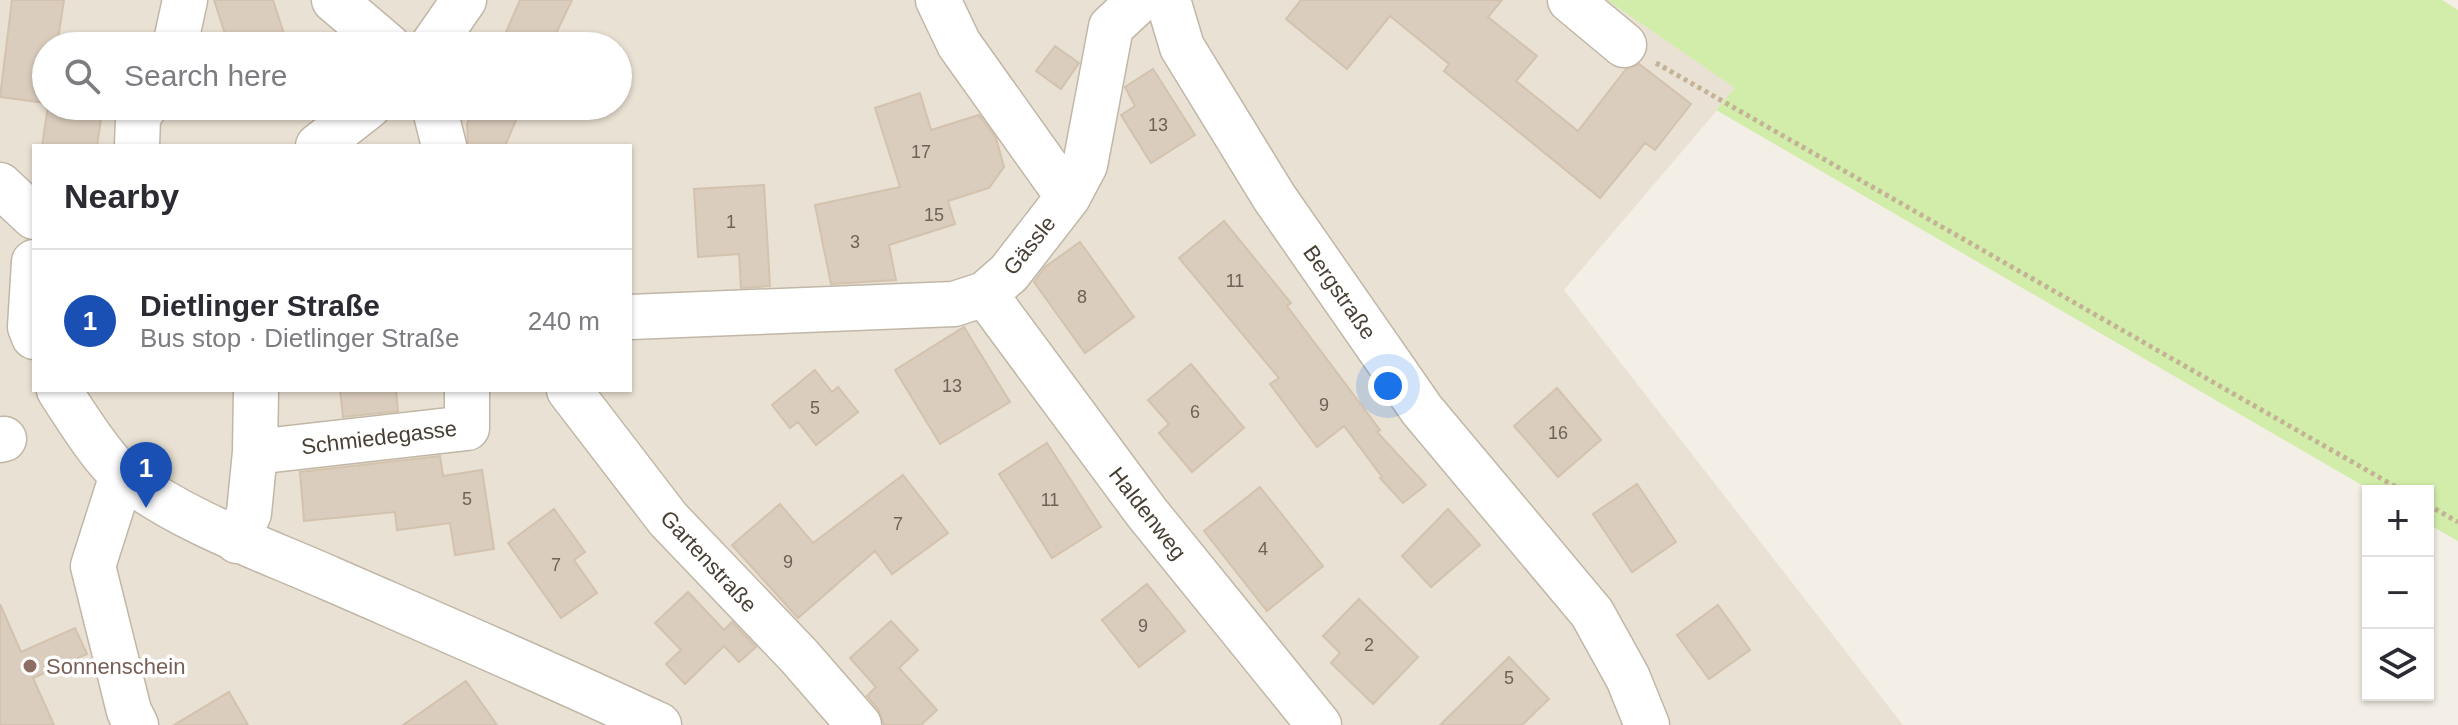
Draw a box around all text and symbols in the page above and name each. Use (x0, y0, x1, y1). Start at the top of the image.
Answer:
search box (32, 32, 632, 120)
icon: search (60, 54, 104, 98)
text: Search here (124, 59, 287, 92)
house number: 13 (1148, 115, 1168, 135)
house number: 17 (911, 142, 931, 162)
text: Nearby (64, 177, 179, 215)
house number: 15 (924, 205, 944, 225)
street label: Gässle (998, 211, 1061, 280)
house number: 1 (726, 212, 736, 232)
house number: 3 (850, 232, 860, 252)
street label: Bergstraße (1298, 241, 1381, 344)
house number: 11 (1226, 271, 1244, 291)
house number: 8 (1077, 287, 1087, 307)
text: Dietlinger Straße (140, 289, 380, 322)
text: 1 (83, 306, 97, 336)
text: 240 m (528, 306, 600, 336)
text: Bus stop · Dietlinger Straße (140, 323, 459, 353)
your location (1368, 366, 1408, 406)
house number: 13 (942, 376, 962, 396)
house number: 9 (1319, 395, 1329, 415)
house number: 5 (810, 398, 820, 418)
house number: 6 (1190, 402, 1200, 422)
street label: Schmiedegasse (300, 416, 458, 459)
house number: 16 (1548, 423, 1568, 443)
pin: 1 (120, 442, 172, 508)
street label: Haldenweg (1104, 462, 1191, 564)
map controls (2362, 485, 2434, 701)
button: + (2362, 485, 2434, 557)
house number: 5 (462, 489, 472, 509)
house number: 11 (1041, 490, 1059, 510)
street label: Gartenstraße (655, 505, 762, 617)
house number: 7 (893, 514, 903, 534)
house number: 4 (1258, 539, 1268, 559)
house number: 9 (783, 552, 793, 572)
house number: 7 (551, 555, 561, 575)
button: − (2362, 557, 2434, 629)
house number: 9 (1138, 616, 1148, 636)
button: layers (2362, 629, 2434, 701)
house number: 2 (1364, 635, 1374, 655)
place label: Sonnenschein (46, 654, 185, 679)
marker: Sonnenschein (21, 657, 39, 675)
house number: 5 (1504, 668, 1514, 688)

